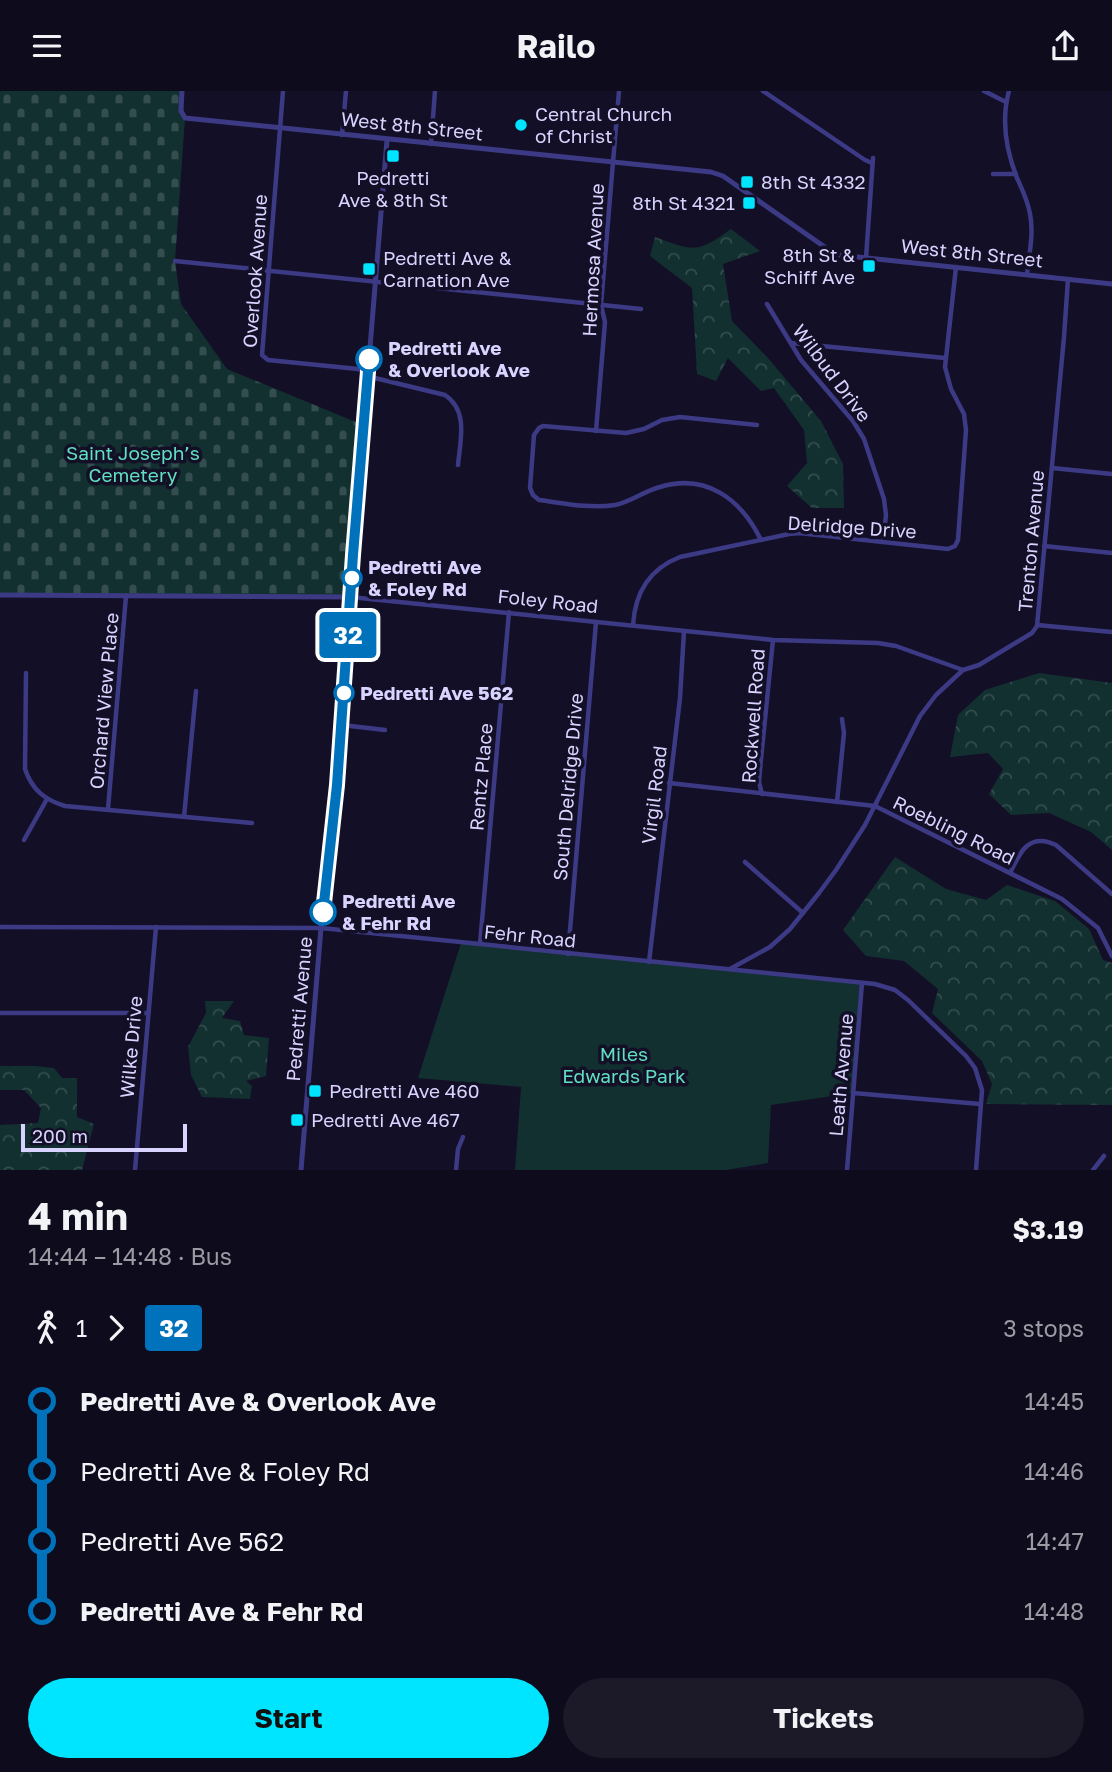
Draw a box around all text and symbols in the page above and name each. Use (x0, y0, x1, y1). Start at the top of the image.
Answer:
icon: menu (28, 27, 66, 65)
text: Railo (517, 27, 595, 65)
icon: share (1046, 27, 1084, 65)
place label: Central Church of Christ (535, 102, 672, 147)
street label: West 8th Street (340, 107, 484, 144)
marker: Central Church of Christ (513, 117, 529, 133)
marker: Pedretti Ave & 8th St (385, 148, 401, 164)
place label: Pedretti Ave & 8th St (338, 166, 448, 211)
place label: 8th St 4332 (761, 170, 866, 193)
marker: 8th St 4332 (739, 174, 755, 190)
street label: Hermosa Avenue (577, 183, 608, 337)
place label: 8th St 4321 (632, 191, 735, 214)
street label: Overlook Avenue (238, 193, 271, 349)
marker: 8th St 4321 (741, 195, 757, 211)
street label: West 8th Street (900, 234, 1044, 271)
place label: 8th St & Schiff Ave (764, 243, 855, 288)
place label: Pedretti Ave & Carnation Ave (383, 246, 512, 291)
marker: 8th St & Schiff Ave (861, 258, 877, 274)
marker: Pedretti Ave & Carnation Ave (361, 261, 377, 277)
street label: Wilbud Drive (788, 319, 877, 426)
place label: Pedretti Ave & Overlook Ave (388, 336, 530, 381)
marker: Pedretti Ave & Overlook Ave (356, 346, 382, 372)
park label: Saint Joseph’s Cemetery (66, 441, 200, 486)
street label: Trenton Avenue (1013, 469, 1048, 613)
street label: Delridge Drive (787, 511, 917, 542)
place label: Pedretti Ave & Foley Rd (368, 555, 481, 600)
marker: Pedretti Ave & Foley Rd (342, 568, 362, 588)
street label: Foley Road (497, 584, 599, 617)
street label: Orchard View Place (84, 612, 123, 790)
line badge: 32 (316, 612, 380, 658)
text: 32 (333, 620, 363, 649)
street label: Rockwell Road (736, 648, 769, 784)
place label: Pedretti Ave 562 (360, 681, 513, 704)
marker: Pedretti Ave 562 (334, 683, 354, 703)
street label: South Delridge Drive (548, 692, 587, 882)
street label: Rentz Place (464, 722, 497, 832)
street label: Virgil Road (636, 744, 671, 846)
street label: Roebling Road (890, 790, 1019, 869)
place label: Pedretti Ave & Fehr Rd (342, 889, 455, 934)
marker: Pedretti Ave & Fehr Rd (310, 899, 336, 925)
street label: Fehr Road (483, 919, 577, 952)
street label: Pedretti Avenue (281, 936, 316, 1082)
street label: Wilke Drive (115, 995, 146, 1099)
street label: Leath Avenue (824, 1013, 857, 1137)
park label: Miles Edwards Park (562, 1042, 686, 1087)
place label: Pedretti Ave 460 (329, 1079, 480, 1102)
marker: Pedretti Ave 460 (307, 1083, 323, 1099)
place label: Pedretti Ave 467 (311, 1108, 460, 1131)
marker: Pedretti Ave 467 (289, 1112, 305, 1128)
scale bar (21, 1121, 187, 1153)
text: 200 m (32, 1124, 88, 1147)
text: 4 min (28, 1193, 128, 1238)
text: $3.19 (1012, 1214, 1084, 1245)
text: 14:44 – 14:48 · Bus (28, 1242, 232, 1270)
icon: walk (28, 1309, 66, 1347)
icon: forward (97, 1309, 135, 1347)
text: 32 (159, 1313, 188, 1342)
text: 1 (76, 1314, 87, 1342)
text: 3 stops (1003, 1314, 1084, 1342)
text: Pedretti Ave & Overlook Ave (80, 1386, 436, 1417)
text: 14:45 (1025, 1387, 1084, 1415)
text: Pedretti Ave & Foley Rd (80, 1456, 370, 1487)
text: 14:46 (1024, 1457, 1084, 1485)
text: Pedretti Ave 562 (80, 1526, 284, 1557)
text: 14:47 (1026, 1527, 1084, 1555)
text: Pedretti Ave & Fehr Rd (80, 1596, 363, 1627)
text: 14:48 (1024, 1597, 1084, 1625)
button: Start (28, 1678, 549, 1758)
button: Tickets (563, 1678, 1084, 1758)

